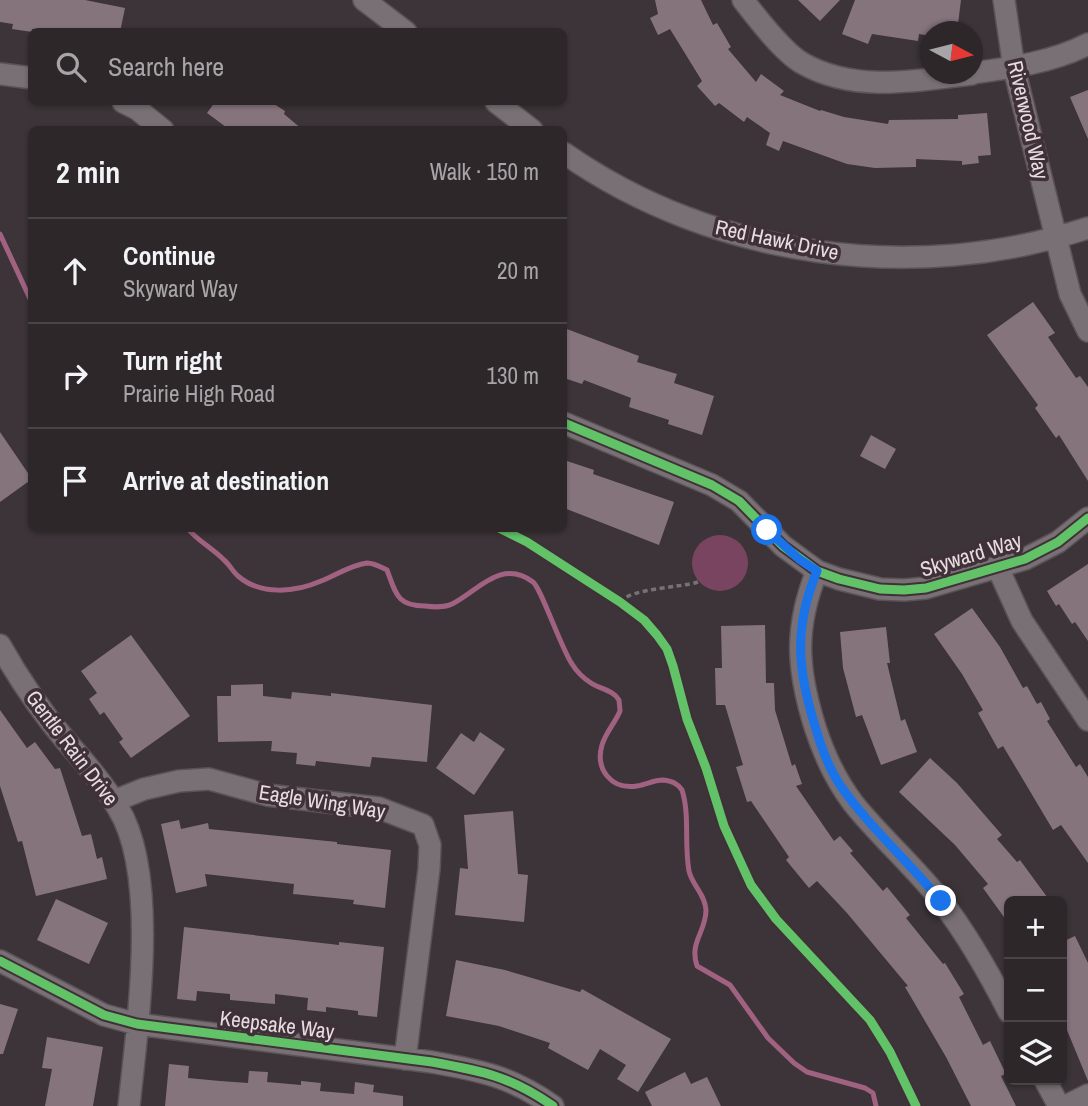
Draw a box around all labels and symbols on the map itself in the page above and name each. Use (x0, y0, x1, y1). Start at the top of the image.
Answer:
north arrow (920, 21, 983, 84)
street label: Riverwood Way (1001, 58, 1056, 182)
street label: Red Hawk Drive (713, 212, 841, 267)
route start (751, 514, 782, 545)
street label: Skyward Way (917, 525, 1025, 584)
street label: Gentle Rain Drive (19, 684, 125, 811)
street label: Eagle Wing Way (257, 777, 388, 826)
route end (925, 885, 956, 916)
street label: Keepsake Way (218, 1003, 336, 1046)

